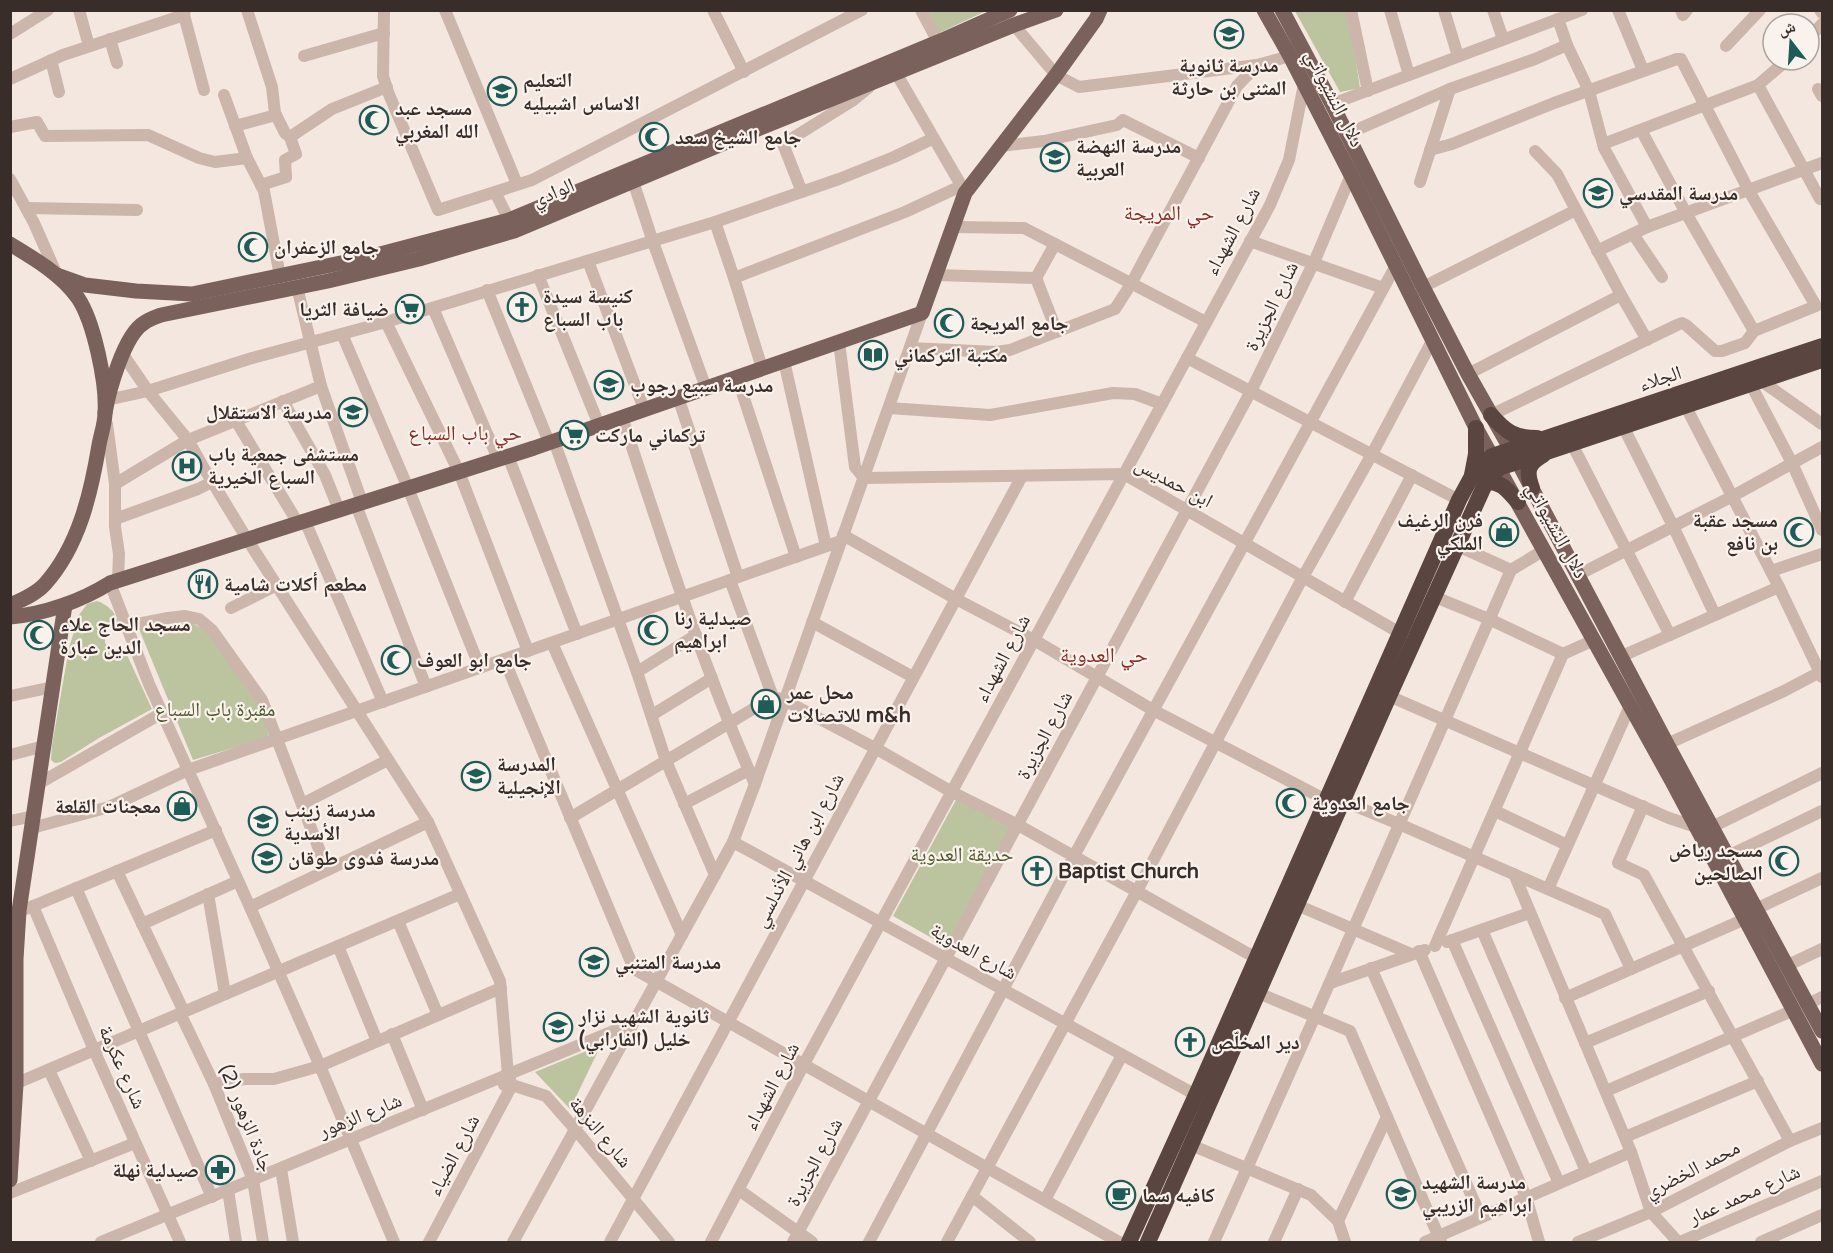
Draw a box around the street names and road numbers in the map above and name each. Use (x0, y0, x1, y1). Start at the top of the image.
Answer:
street label: دلال النشيواتي (1297, 46, 1369, 152)
street label: الوادي (529, 173, 579, 215)
street label: شارع الشهداء (1200, 183, 1266, 280)
street label: شارع الجزيرة (1240, 258, 1304, 355)
street label: الجلاء (1636, 361, 1685, 397)
street label: ابن حمديس (1130, 452, 1217, 513)
street label: دلال النشيواتي (1517, 478, 1592, 584)
street label: شارع الشهداء (970, 610, 1036, 707)
street label: شارع الجزيرة (1012, 687, 1078, 784)
street label: شارع ابن هاني الأندلسي (748, 769, 852, 933)
street label: شارع العدوية (926, 918, 1021, 985)
street label: شارع عكرمة (93, 1022, 151, 1113)
street label: شارع الشهداء (739, 1038, 805, 1135)
street label: جادة الزهور (2) (214, 1061, 279, 1176)
street label: شارع الزهور (314, 1088, 405, 1144)
street label: شارع النزهة (564, 1092, 637, 1173)
street label: شارع الضياء (422, 1111, 485, 1200)
street label: شارع الجزيرة (782, 1114, 848, 1211)
street label: محمد الخضري (1641, 1136, 1746, 1207)
street label: شارع محمد عمار (1684, 1160, 1804, 1231)

